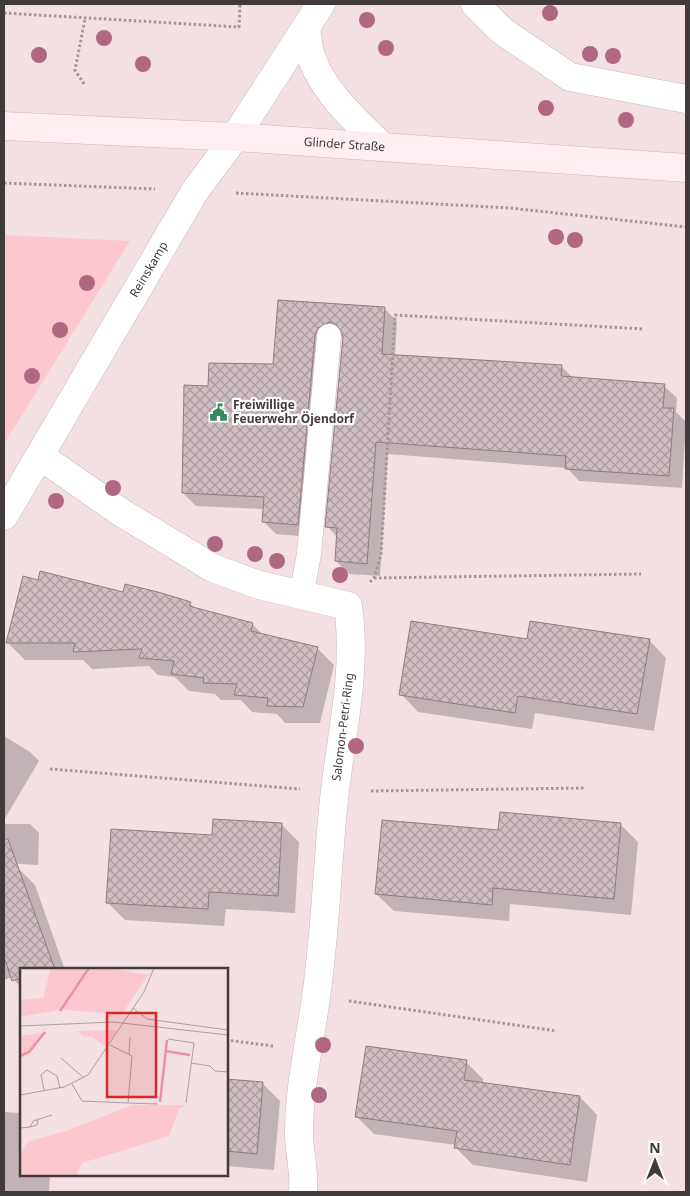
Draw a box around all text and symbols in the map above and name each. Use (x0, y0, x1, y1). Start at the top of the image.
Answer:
street label: Glinder Straße (303, 133, 386, 155)
street label: Reinskamp (125, 238, 172, 300)
place label: Freiwillige Feuerwehr Öjendorf (233, 396, 355, 427)
public building icon: Freiwillige Feuerwehr Öjendorf (209, 402, 229, 422)
street label: Salomon-Petri-Ring (327, 672, 358, 782)
inset map (20, 968, 228, 1176)
north arrow (630, 1136, 680, 1186)
text: N (649, 1138, 661, 1157)

